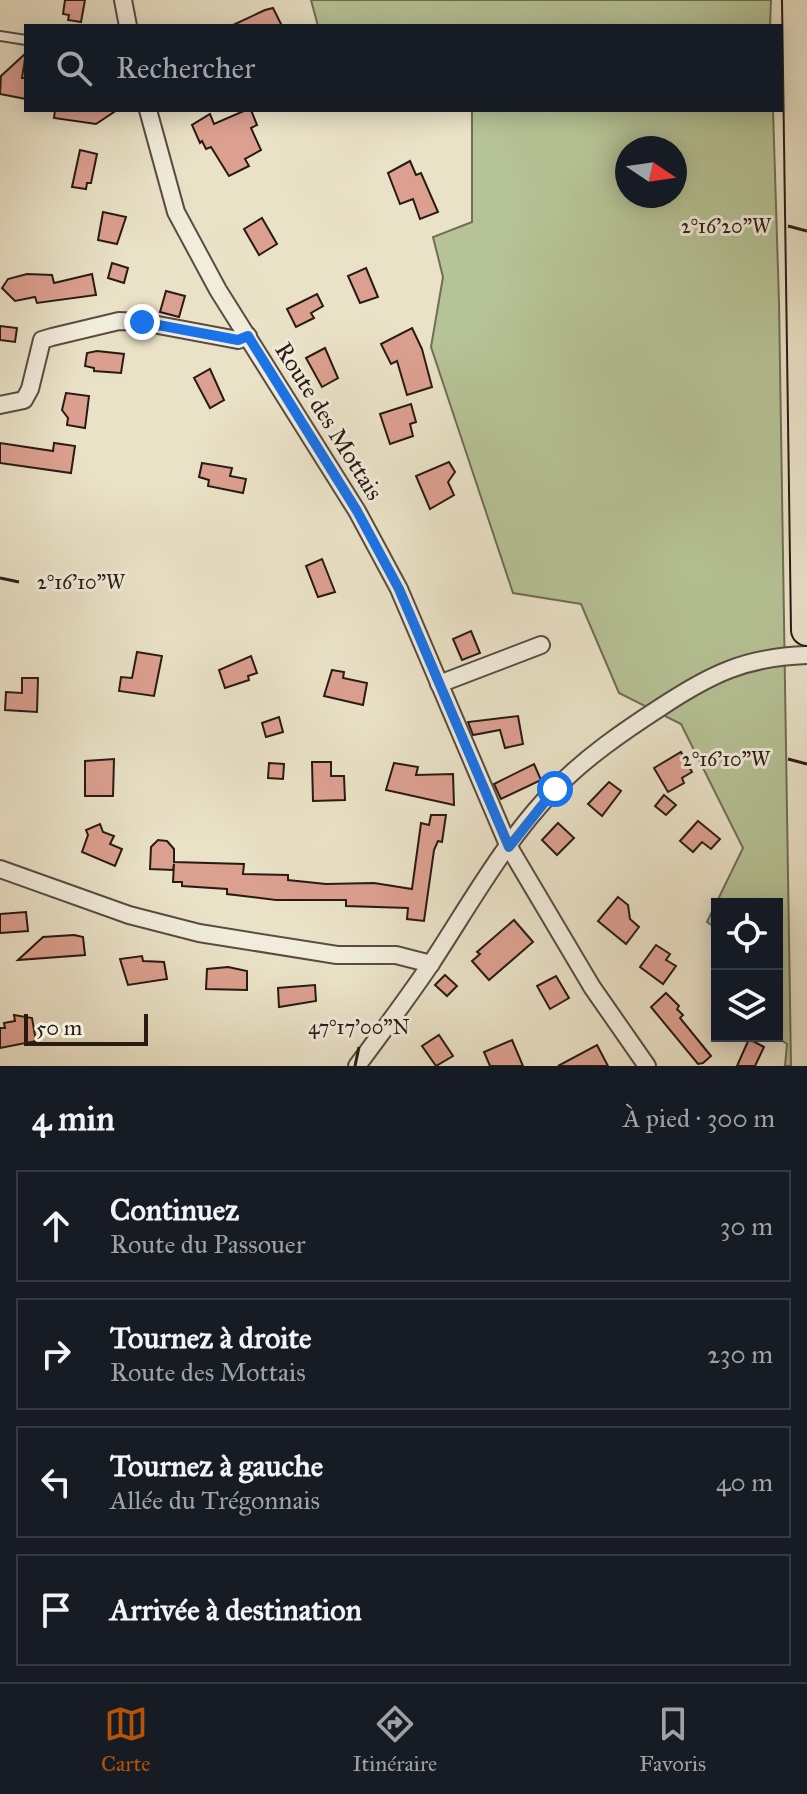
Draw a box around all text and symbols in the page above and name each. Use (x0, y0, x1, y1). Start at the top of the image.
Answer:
search box (24, 24, 783, 112)
icon: search (52, 46, 96, 90)
text: Rechercher (116, 50, 255, 86)
north arrow (615, 136, 687, 208)
text: 2°16'20"W (681, 214, 772, 238)
route end (124, 304, 160, 340)
street label: Route des Mottais (268, 336, 390, 506)
text: 2°16'10"W (37, 570, 126, 594)
text: 2°16'10"W (682, 747, 771, 771)
route start (537, 771, 573, 807)
map controls (711, 898, 783, 1042)
button: locate (711, 898, 783, 970)
button: layers (711, 970, 783, 1042)
scale bar (24, 1010, 148, 1046)
text: 50 m (36, 1014, 82, 1041)
text: 47°17'00"N (308, 1015, 410, 1039)
text: 4 min (32, 1098, 115, 1139)
text: À pied · 300 m (623, 1102, 775, 1134)
text: Continuez (110, 1192, 239, 1228)
icon: ahead (34, 1204, 78, 1248)
text: 30 m (720, 1210, 773, 1242)
text: Route du Passouer (110, 1228, 305, 1260)
text: Tournez à droite (110, 1320, 312, 1356)
icon: right (34, 1332, 78, 1376)
text: 230 m (707, 1338, 773, 1370)
text: Route des Mottais (110, 1356, 306, 1388)
text: Tournez à gauche (110, 1448, 323, 1484)
icon: left (34, 1460, 78, 1504)
text: 40 m (716, 1466, 773, 1498)
text: Allée du Trégonnais (110, 1484, 320, 1516)
icon: arrive (34, 1588, 78, 1632)
text: Arrivée à destination (110, 1592, 362, 1628)
tab: Carte (101, 1702, 150, 1777)
tab: Itinéraire (352, 1702, 437, 1777)
tab: Favoris (639, 1702, 706, 1777)

